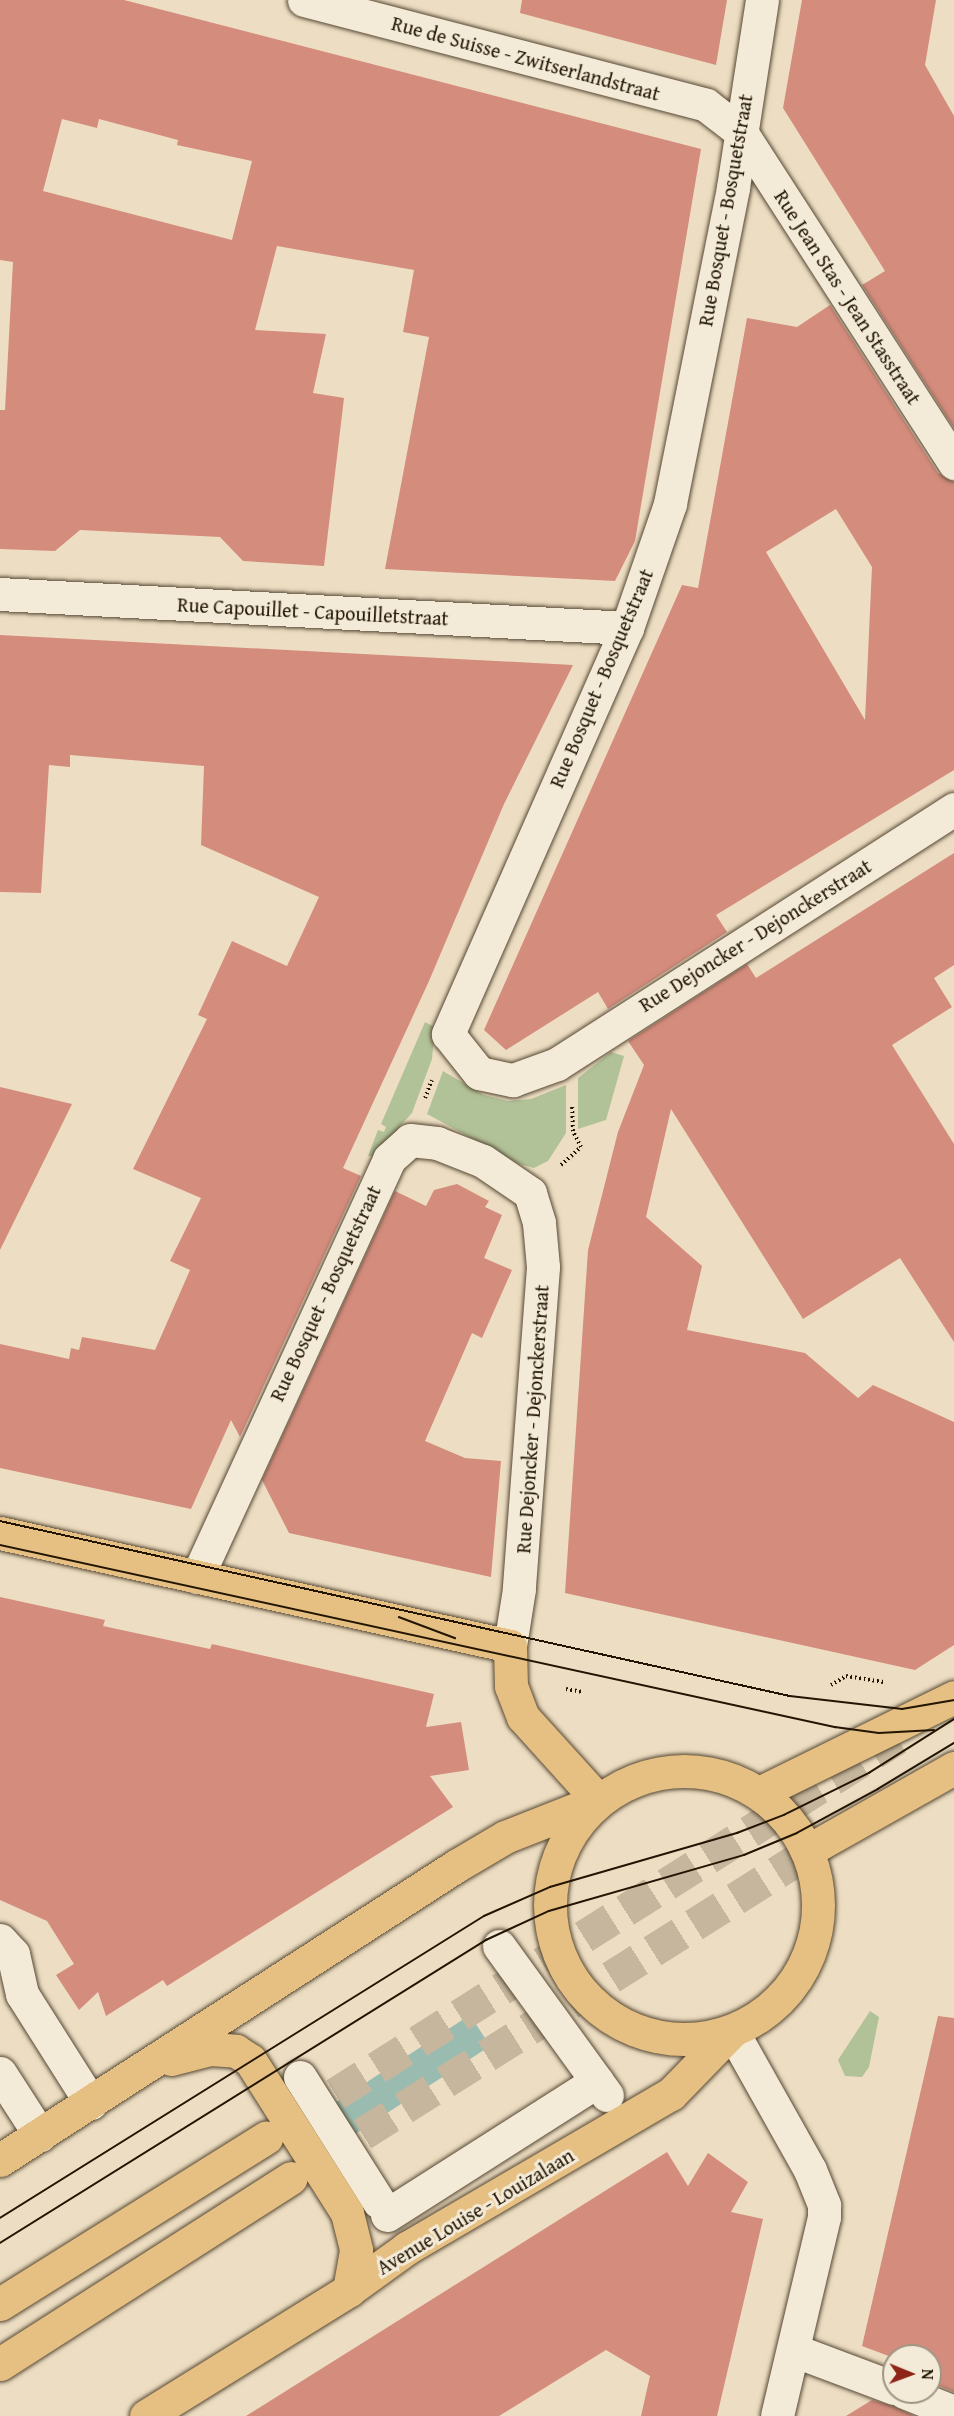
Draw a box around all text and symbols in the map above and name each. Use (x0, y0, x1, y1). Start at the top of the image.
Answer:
street label: Rue de Suisse - Zwitserlandstraat (389, 11, 663, 105)
street label: Rue Bosquet - Bosquetstraat (693, 92, 757, 328)
street label: Rue Jean Stas - Jean Stasstraat (770, 185, 926, 409)
street label: Rue Bosquet - Bosquetstraat (544, 565, 658, 791)
street label: Rue Capouillet - Capouilletstraat (177, 592, 449, 630)
street label: Rue Dejoncker - Dejonckerstraat (634, 853, 876, 1017)
street label: Rue Bosquet - Bosquetstraat (264, 1181, 386, 1405)
street label: Rue Dejoncker - Dejonckerstraat (511, 1284, 553, 1554)
street label: Avenue Louise - Louizalaan (372, 2143, 578, 2279)
north arrow (882, 2344, 942, 2404)
text: N (916, 2369, 940, 2380)

